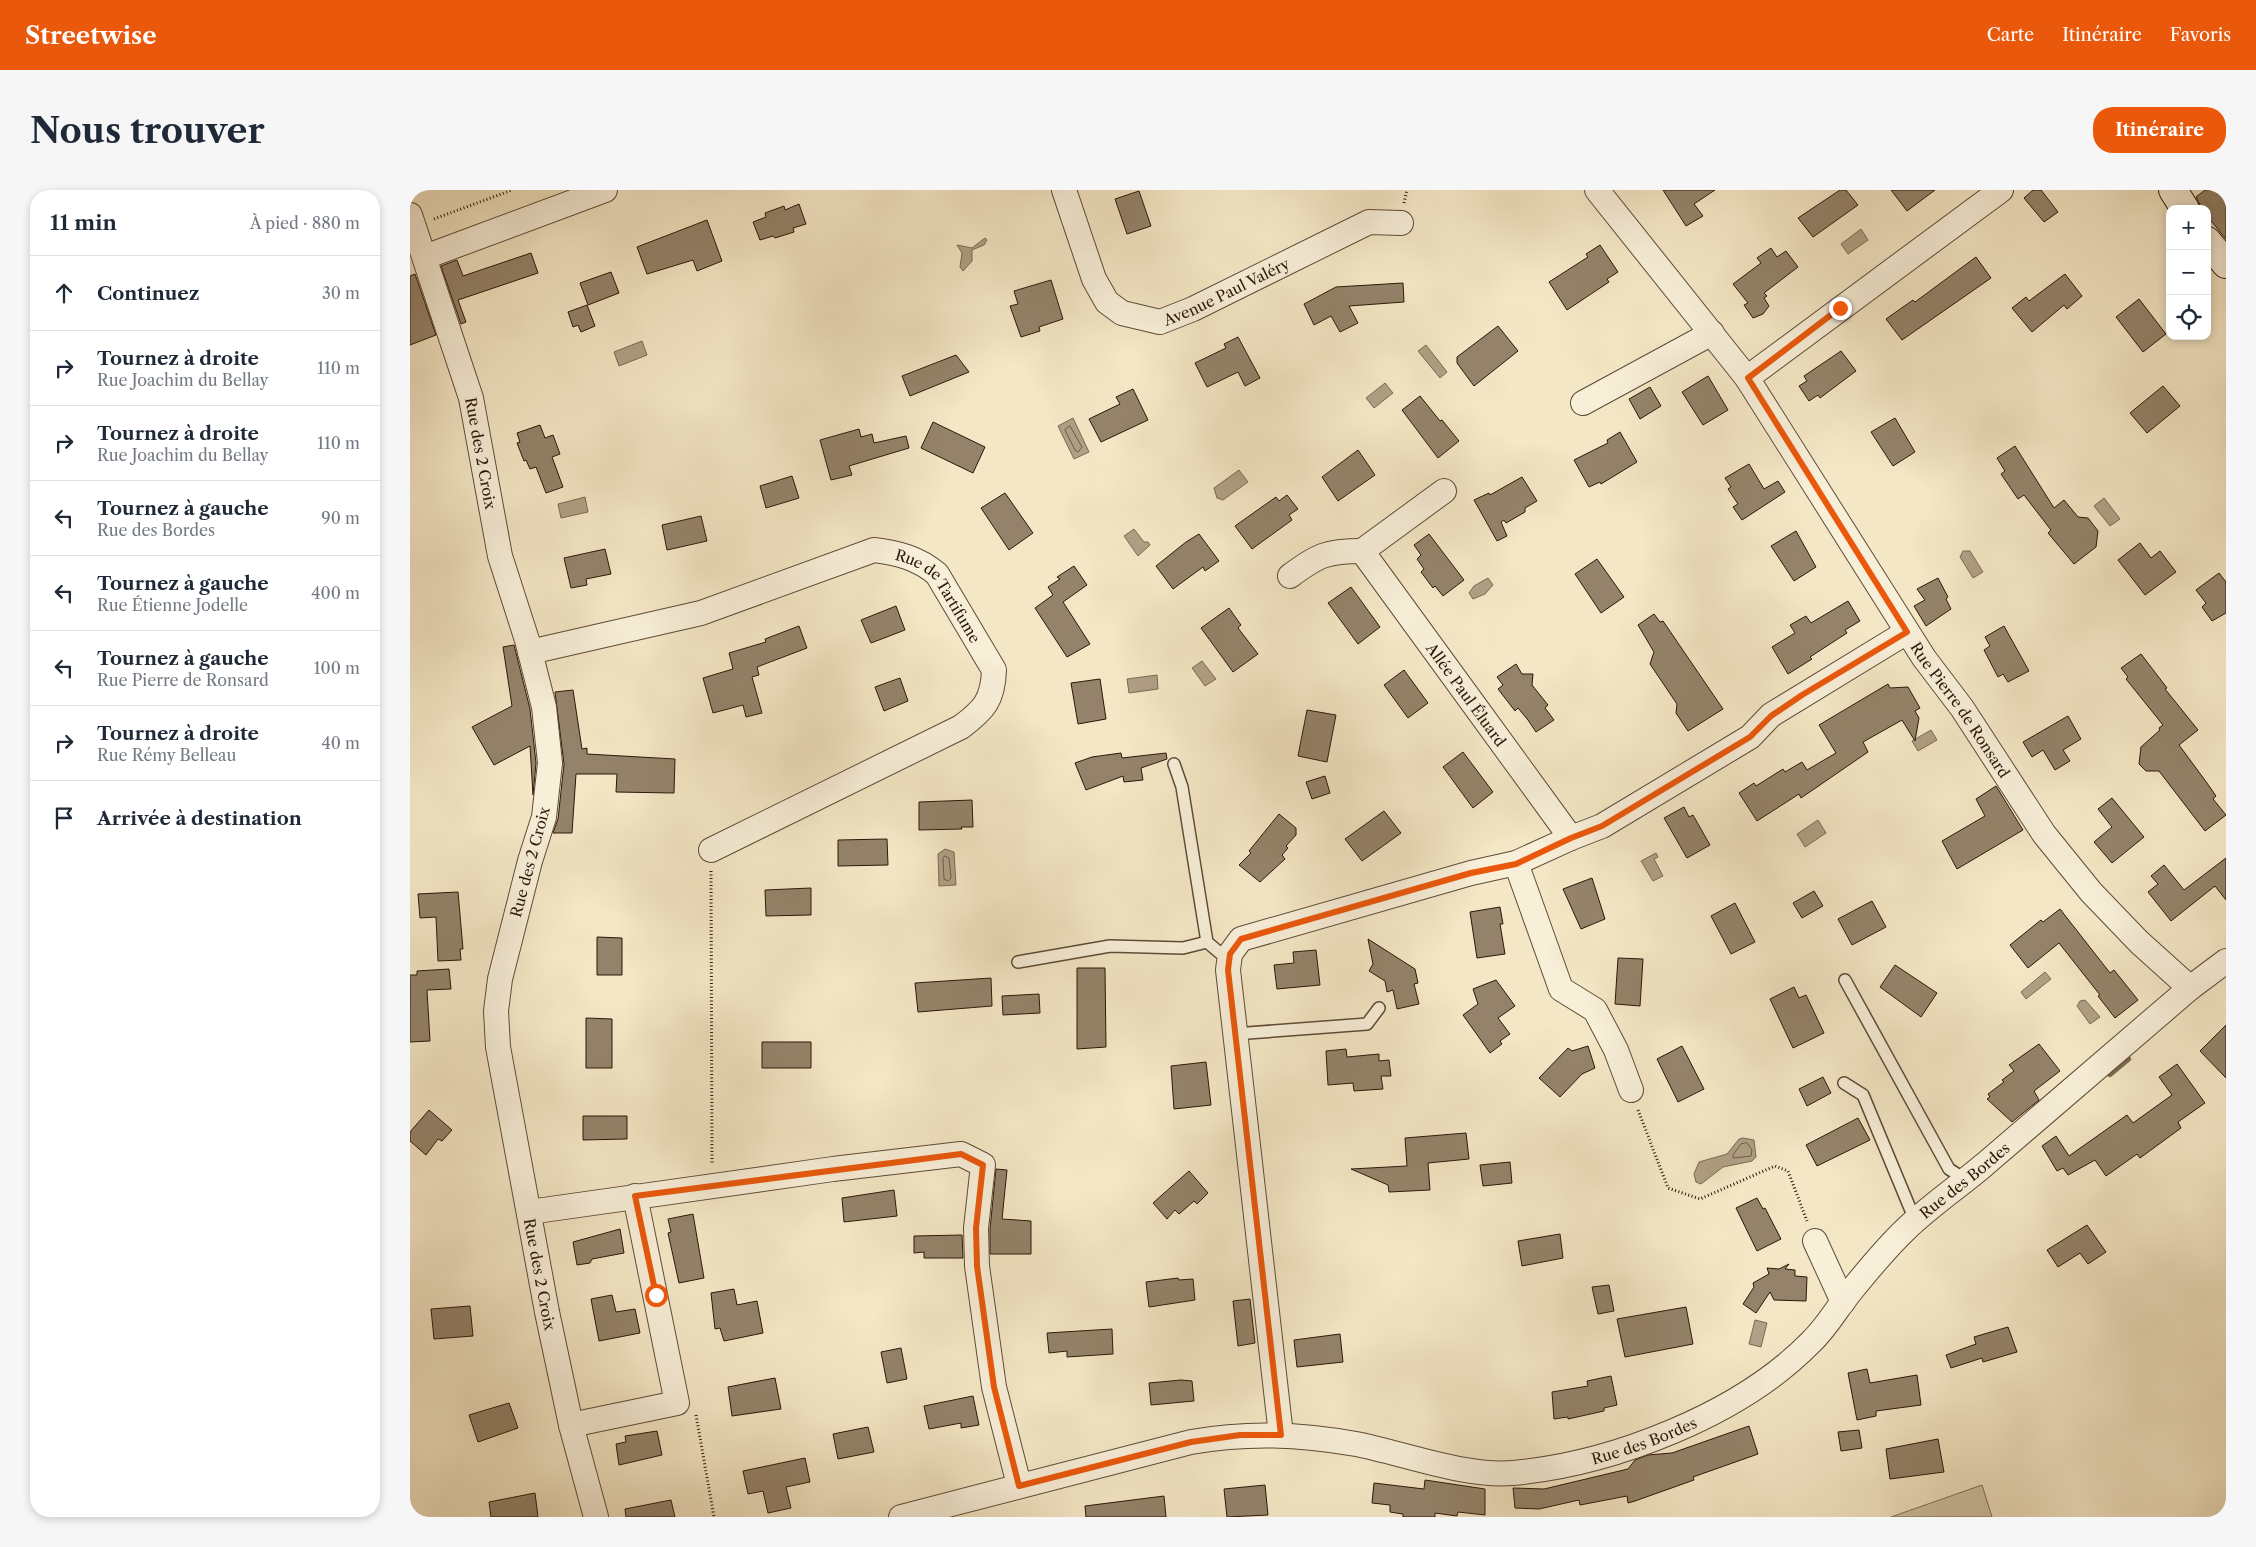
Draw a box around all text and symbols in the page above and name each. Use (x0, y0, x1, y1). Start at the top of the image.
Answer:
text: Streetwise (25, 21, 157, 50)
text: Carte (1987, 24, 2034, 46)
text: Itinéraire (2062, 24, 2142, 46)
text: Favoris (2170, 24, 2231, 46)
button: Itinéraire (2093, 107, 2226, 153)
text: Nous trouver (30, 109, 265, 152)
map controls (2166, 205, 2211, 340)
button: + (2166, 205, 2211, 250)
text: 11 min (50, 210, 117, 235)
text: À pied · 880 m (250, 213, 360, 233)
button: − (2166, 250, 2211, 295)
street label: Avenue Paul Valéry (1160, 253, 1293, 330)
icon: ahead (50, 279, 78, 307)
text: Continuez (97, 282, 199, 305)
text: 30 m (322, 283, 360, 303)
button: locate (2166, 295, 2211, 340)
route end (1829, 297, 1852, 320)
text: Tournez à droite (97, 347, 259, 370)
icon: right (50, 354, 78, 382)
text: 110 m (317, 358, 360, 378)
text: Rue Joachim du Bellay (97, 370, 268, 390)
street label: Rue des 2 Croix (462, 396, 501, 511)
text: Tournez à droite (97, 422, 259, 445)
icon: right (50, 429, 78, 457)
text: 110 m (317, 433, 360, 453)
text: Rue Joachim du Bellay (97, 445, 268, 465)
text: Tournez à gauche (97, 497, 269, 520)
icon: left (50, 504, 78, 532)
text: 90 m (321, 508, 360, 528)
text: Rue des Bordes (97, 520, 215, 540)
street label: Rue de Tartifume (893, 545, 985, 646)
text: Tournez à gauche (97, 572, 269, 595)
icon: left (50, 579, 78, 607)
text: 400 m (311, 583, 360, 603)
text: Rue Étienne Jodelle (97, 595, 248, 615)
street label: Allée Paul Éluard (1422, 638, 1510, 750)
street label: Rue Pierre de Ronsard (1907, 638, 2014, 781)
text: Tournez à gauche (97, 647, 269, 670)
icon: left (50, 654, 78, 682)
text: 100 m (314, 658, 360, 678)
text: Rue Pierre de Ronsard (97, 670, 269, 690)
text: Tournez à droite (97, 722, 259, 745)
icon: right (50, 729, 78, 757)
text: 40 m (321, 733, 360, 753)
text: Rue Rémy Belleau (97, 745, 236, 765)
icon: arrive (50, 804, 78, 832)
street label: Rue des 2 Croix (506, 804, 554, 919)
text: Arrivée à destination (97, 807, 302, 830)
street label: Rue des Bordes (1915, 1138, 2013, 1222)
street label: Rue des 2 Croix (520, 1217, 560, 1332)
route start (645, 1284, 668, 1307)
street label: Rue des Bordes (1589, 1413, 1700, 1468)

